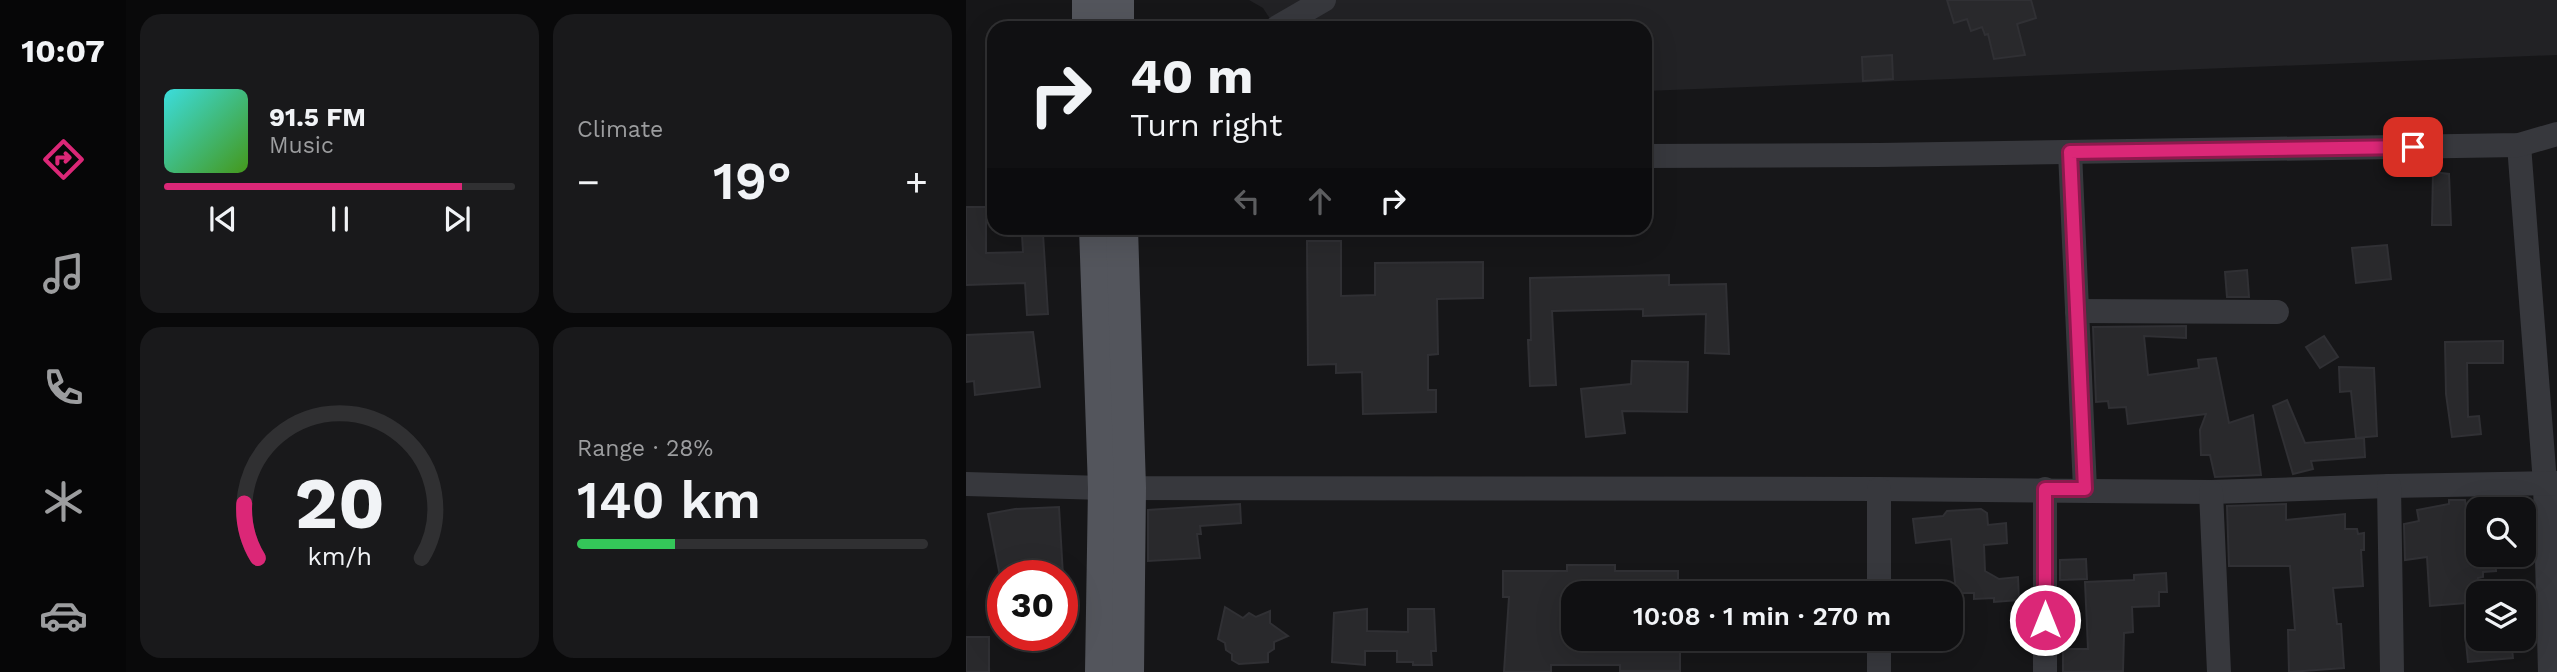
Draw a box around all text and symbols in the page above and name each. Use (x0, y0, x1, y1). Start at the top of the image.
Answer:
text: 10:07 (21, 32, 105, 70)
text: 40 m (1130, 47, 1253, 105)
icon: right (1015, 49, 1106, 140)
text: 91.5 FM (269, 102, 366, 132)
text: Turn right (1130, 106, 1282, 144)
text: Climate (577, 116, 663, 143)
pin (2383, 117, 2443, 177)
icon: arrive (2394, 128, 2432, 166)
text: Music (269, 132, 334, 159)
icon: directions (39, 135, 88, 184)
text: 19° (713, 151, 792, 212)
text: − (577, 160, 600, 204)
text: + (905, 160, 928, 204)
icon: left (1228, 182, 1266, 220)
icon: ahead (1301, 182, 1339, 220)
icon: right (1374, 182, 1412, 220)
icon: previous (204, 200, 242, 238)
icon: pause (321, 200, 359, 238)
icon: next (438, 200, 476, 238)
icon: music (39, 249, 88, 298)
icon: phone (39, 363, 88, 412)
text: Range · 28% (577, 435, 713, 462)
text: 20 (294, 461, 385, 547)
text: 140 km (577, 470, 761, 531)
icon: climate (39, 477, 88, 526)
map controls (2466, 497, 2536, 651)
button: search (2466, 497, 2536, 567)
text: km/h (307, 542, 372, 571)
speed limit sign: 30 (987, 560, 1078, 651)
button: layers (2466, 581, 2536, 651)
position arrow (2008, 583, 2082, 657)
icon: car (39, 591, 88, 640)
text: 10:08 · 1 min · 270 m (1633, 601, 1891, 631)

